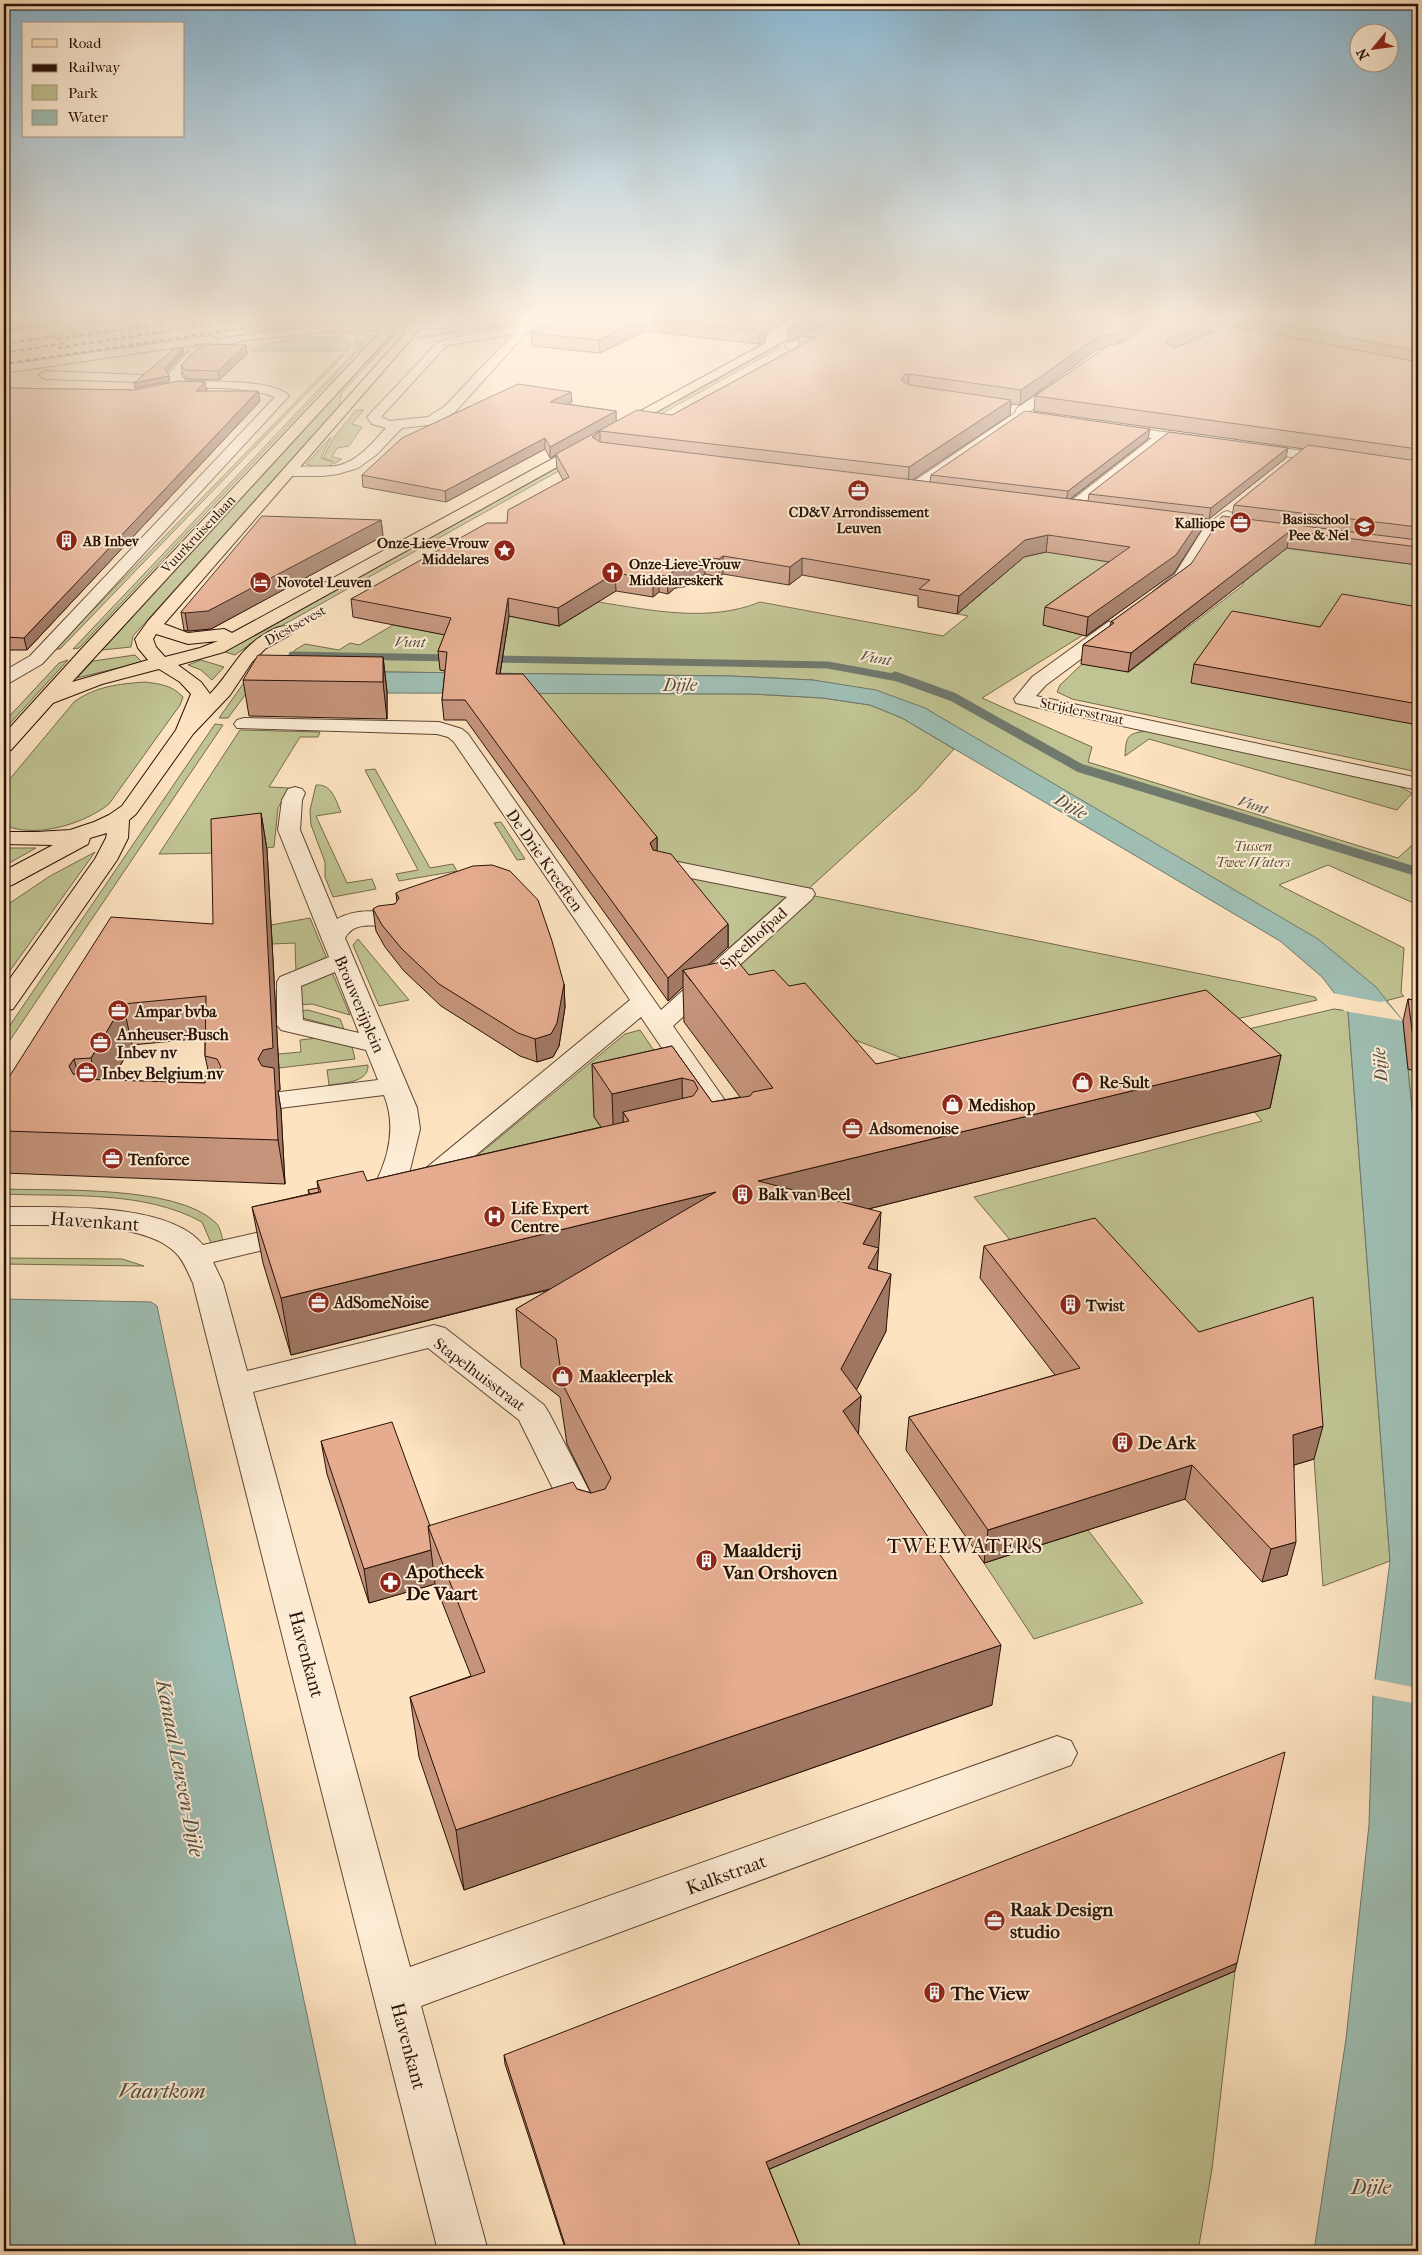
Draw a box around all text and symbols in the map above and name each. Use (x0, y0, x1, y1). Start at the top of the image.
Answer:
legend (22, 22, 185, 138)
north arrow (1350, 22, 1400, 72)
text: Road (68, 34, 102, 52)
text: N (1353, 45, 1373, 63)
text: Railway (68, 58, 121, 76)
text: Park (68, 84, 98, 102)
text: Water (67, 108, 108, 126)
office icon: CD&V Arrondissement Leuven (847, 478, 871, 502)
street label: Vuurkruisenlaan (157, 492, 239, 578)
place label: CD&V Arrondissement Leuven (789, 504, 930, 537)
office icon: Kalliope (1229, 511, 1253, 535)
place label: Basisschool Pee & Nel (1282, 511, 1349, 544)
place label: Kalliope (1175, 515, 1225, 532)
school or university icon: Basisschool Pee & Nel (1353, 515, 1377, 539)
building icon: AB Inbev (55, 529, 79, 553)
place label: AB Inbev (82, 533, 140, 550)
place label: Onze-Lieve-Vrouw Middelares (377, 535, 490, 568)
place icon: Onze-Lieve-Vrouw Middelares (493, 539, 517, 563)
place label: Onze-Lieve-Vrouw Middelareskerk (628, 556, 742, 589)
church icon: Onze-Lieve-Vrouw Middelareskerk (601, 560, 625, 584)
hotel icon: Novotel Leuven (249, 570, 273, 594)
place label: Novotel Leuven (277, 574, 373, 591)
street label: Diestsevest (262, 602, 329, 649)
water label: Vunt (395, 633, 427, 651)
water label: Vunt (859, 646, 894, 670)
water label: Dijle (662, 675, 698, 696)
street label: Strijdersstraat (1038, 694, 1126, 729)
water label: Dijle (1050, 788, 1091, 824)
water label: Vunt (1236, 792, 1272, 818)
street label: De Drie Kreeften (502, 805, 587, 916)
park label: Tussen Twee Waters (1216, 838, 1291, 871)
street label: Speelhofpad (716, 903, 791, 974)
street label: Brouwerijplein (330, 953, 389, 1056)
office icon: Ampar bvba (107, 999, 131, 1023)
place label: Ampar bvba (134, 1002, 217, 1022)
place label: Anheuser-Busch Inbev nv (116, 1025, 230, 1062)
office icon: Anheuser-Busch Inbev nv (89, 1031, 113, 1055)
water label: Dijle (1369, 1046, 1392, 1084)
office icon: Inbev Belgium nv (74, 1061, 98, 1085)
place label: Inbev Belgium nv (102, 1064, 225, 1084)
shop icon: Re-Sult (1071, 1070, 1095, 1094)
place label: Re-Sult (1099, 1073, 1150, 1092)
shop icon: Medishop (940, 1093, 964, 1117)
place label: Medishop (967, 1096, 1036, 1116)
office icon: Adsomenoise (841, 1116, 865, 1140)
place label: Adsomenoise (868, 1119, 959, 1138)
office icon: Tenforce (100, 1147, 124, 1171)
place label: Tenforce (127, 1150, 189, 1169)
building icon: Balk van Beel (730, 1182, 754, 1206)
place label: Balk van Beel (758, 1185, 851, 1204)
place label: Life Expert Centre (511, 1199, 589, 1236)
hospital icon: Life Expert Centre (483, 1205, 507, 1229)
street label: Havenkant (50, 1208, 140, 1236)
office icon: AdSomeNoise (306, 1290, 330, 1314)
place label: AdSomeNoise (333, 1293, 429, 1312)
building icon: Twist (1058, 1293, 1082, 1317)
place label: Twist (1085, 1296, 1125, 1315)
street label: Stapelhuisstraat (430, 1334, 529, 1415)
shop icon: Maakleerplek (551, 1364, 575, 1388)
place label: Maakleerplek (578, 1367, 674, 1387)
building icon: De Ark (1110, 1430, 1134, 1454)
place label: De Ark (1138, 1432, 1197, 1454)
district label: TWEEWATERS (887, 1534, 1043, 1558)
place label: Maalderij Van Orshoven (722, 1540, 839, 1584)
building icon: Maalderij Van Orshoven (695, 1549, 719, 1573)
place label: Apotheek De Vaart (405, 1561, 485, 1605)
pharmacy icon: Apotheek De Vaart (378, 1570, 402, 1594)
street label: Havenkant (284, 1608, 328, 1700)
water label: Kanaal Leuven-Dijle (151, 1675, 209, 1859)
street label: Kalkstraat (683, 1850, 770, 1900)
place label: Raak Design studio (1010, 1899, 1114, 1943)
office icon: Raak Design studio (982, 1908, 1006, 1932)
building icon: The View (923, 1981, 947, 2005)
place label: The View (950, 1983, 1030, 2005)
street label: Havenkant (386, 2000, 430, 2092)
water label: Vaartkom (119, 2079, 206, 2103)
water label: Dijle (1349, 2175, 1392, 2199)

